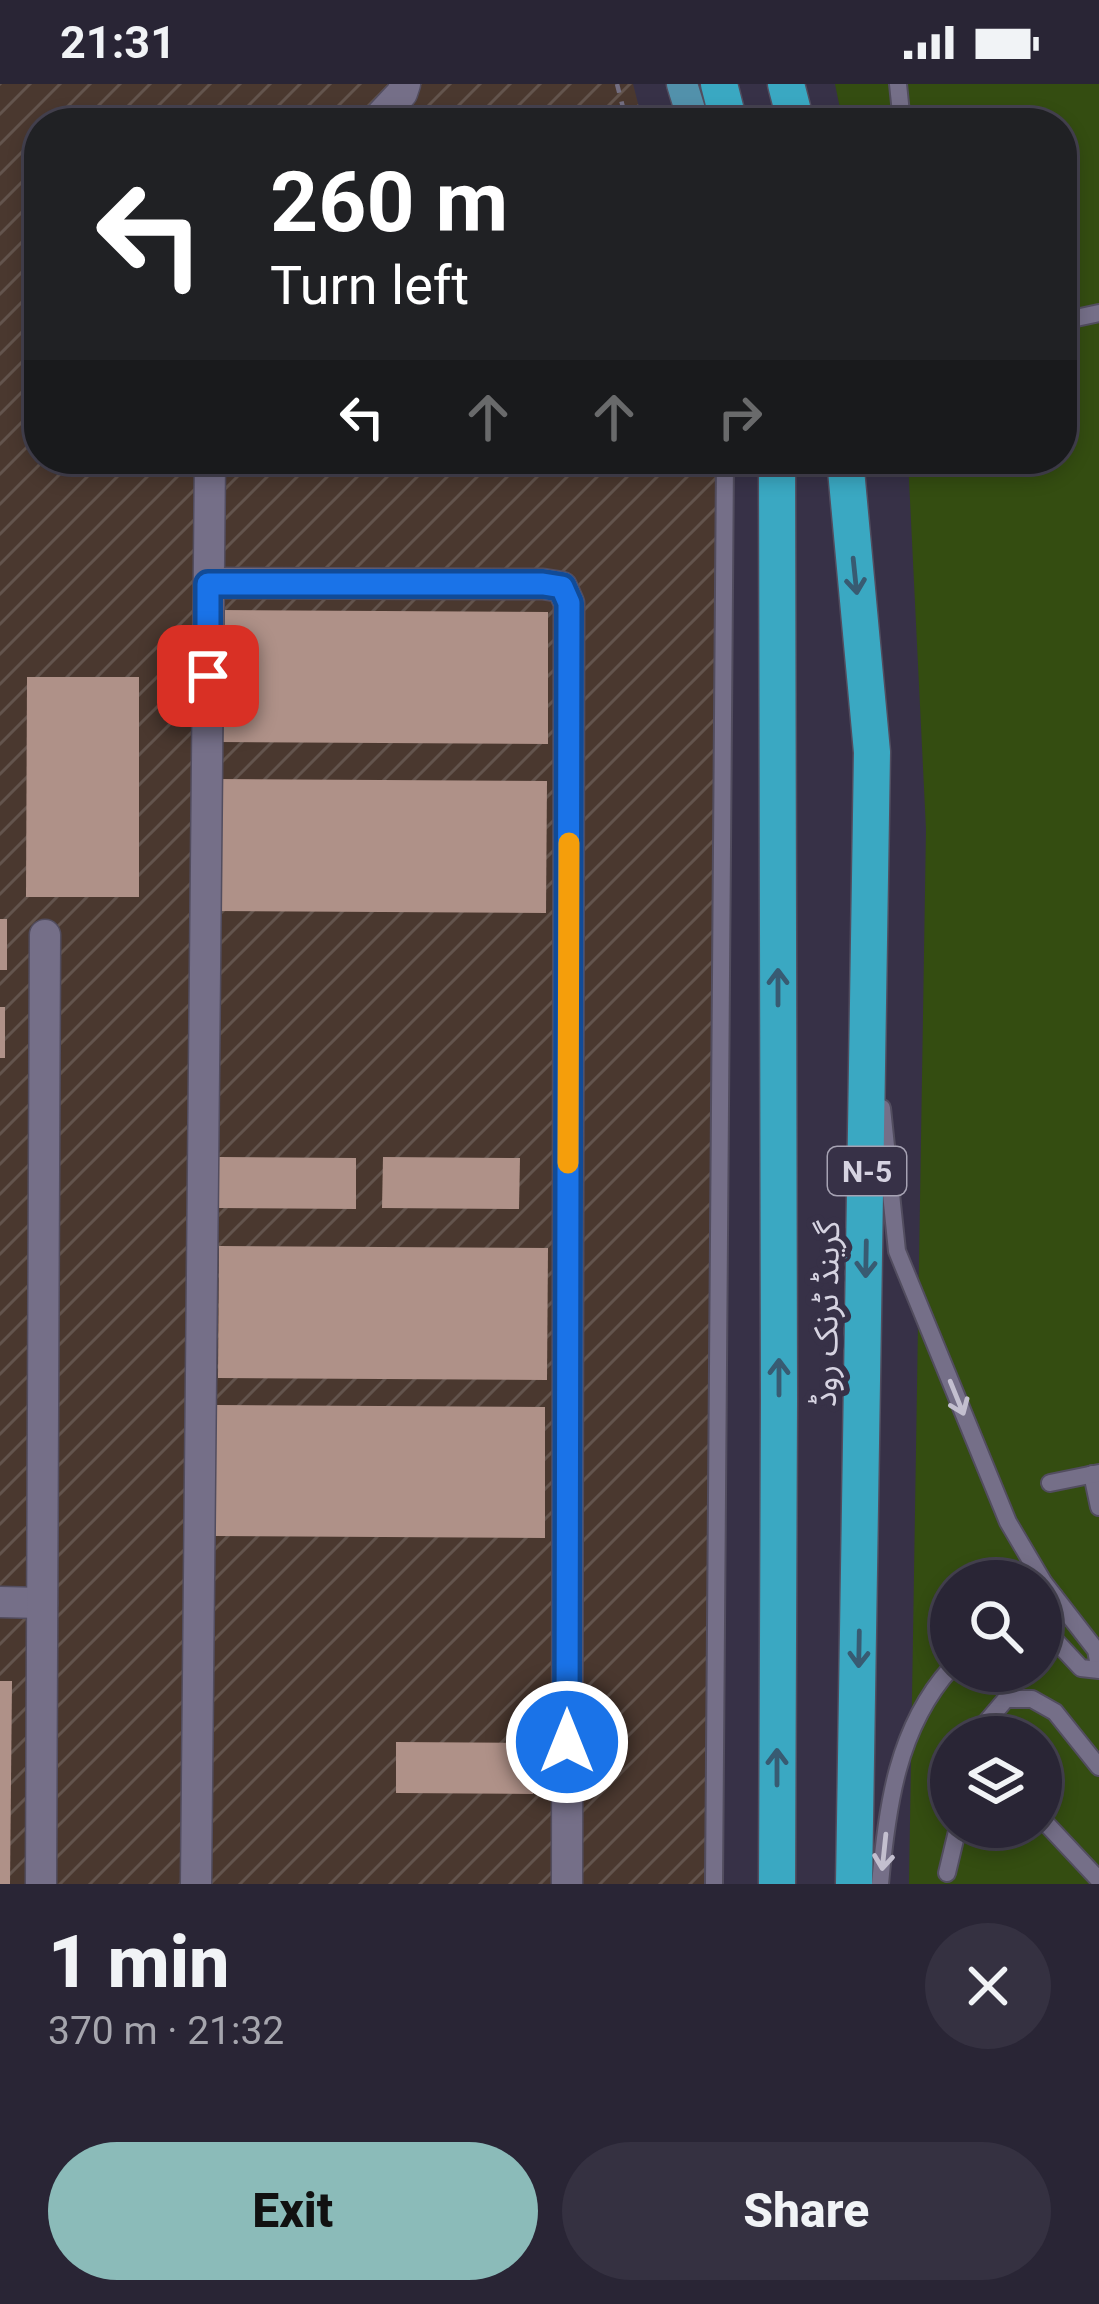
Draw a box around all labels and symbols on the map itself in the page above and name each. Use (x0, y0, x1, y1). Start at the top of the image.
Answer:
one-way arrow (844, 555, 867, 594)
pin (157, 625, 259, 727)
one-way arrow (767, 968, 789, 1007)
road number: N-5 (828, 1147, 906, 1195)
street label: گرینڈ ٹرنک روڈ (805, 1220, 847, 1408)
one-way arrow (854, 1239, 877, 1278)
one-way arrow (768, 1358, 790, 1397)
one-way arrow (948, 1379, 969, 1416)
one-way arrow (847, 1629, 870, 1668)
position arrow (504, 1679, 630, 1805)
one-way arrow (766, 1748, 788, 1787)
one-way arrow (872, 1832, 894, 1871)

